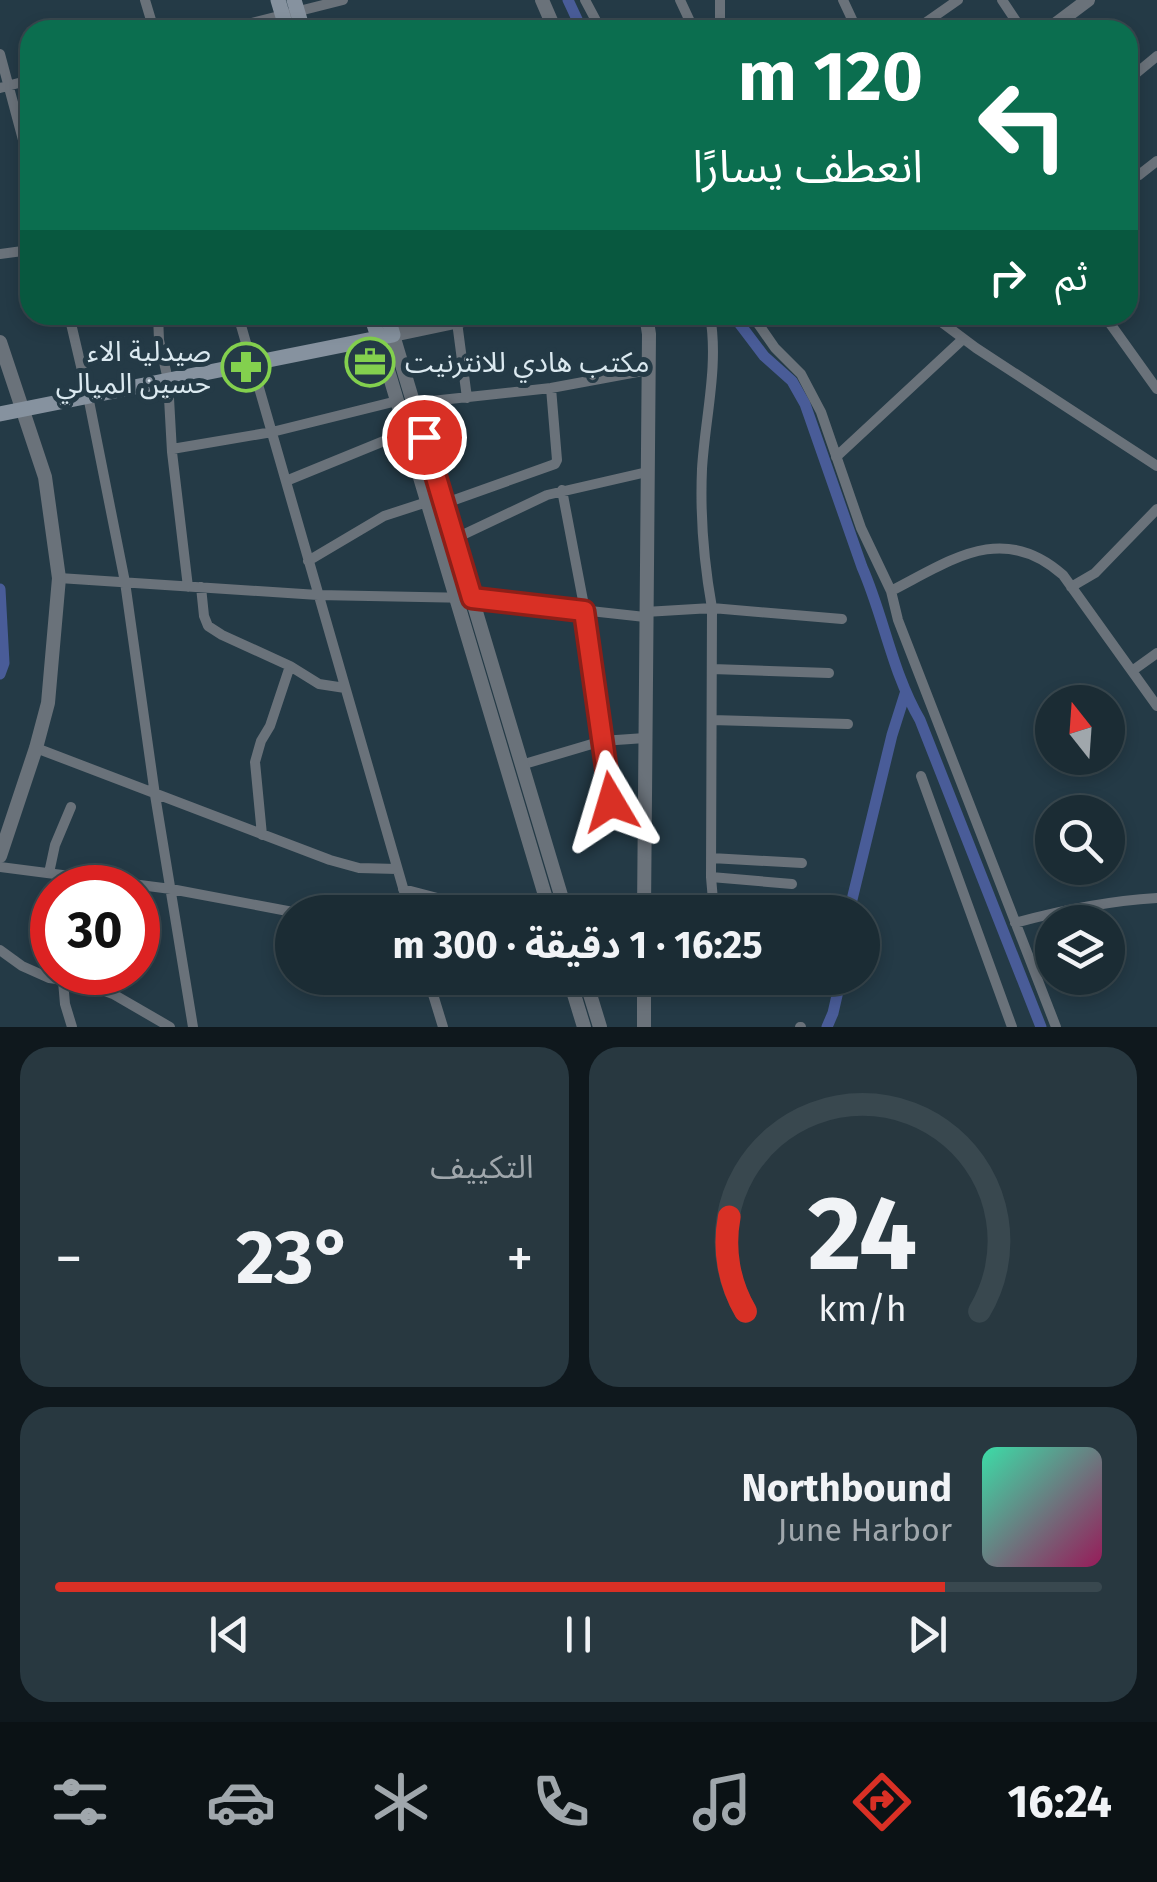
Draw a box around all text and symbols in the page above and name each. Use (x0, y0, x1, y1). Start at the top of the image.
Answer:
text: 120 m (738, 35, 923, 119)
icon: left (958, 60, 1088, 190)
text: انعطف يسارًا (693, 140, 923, 194)
icon: right (980, 250, 1035, 305)
text: ثم (1055, 254, 1088, 300)
place label: صيدلية الاء حسين الميالي (56, 335, 211, 404)
office icon: مكتب هادي للانترنيت (344, 336, 396, 388)
pharmacy icon: صيدلية الاء حسين الميالي (220, 341, 272, 393)
place label: مكتب هادي للانترنيت (405, 346, 650, 383)
pin (382, 395, 467, 480)
icon: arrive (397, 410, 452, 465)
north arrow (1035, 685, 1125, 775)
map controls (1035, 685, 1125, 995)
position arrow (559, 750, 663, 854)
button: search (1035, 795, 1125, 885)
speed limit sign: 30 (30, 865, 160, 995)
button: layers (1035, 905, 1125, 995)
text: 16:25 · 1 دقيقة · 300 m (392, 922, 763, 968)
text: التكييف (430, 1148, 534, 1186)
text: 24 (808, 1172, 918, 1297)
text: 23° (236, 1213, 353, 1303)
text: − (55, 1226, 83, 1292)
text: + (506, 1226, 533, 1292)
text: km/h (819, 1288, 907, 1330)
text: Northbound (741, 1465, 952, 1511)
text: June Harbor (777, 1511, 952, 1549)
icon: previous (202, 1607, 257, 1662)
icon: pause (551, 1607, 606, 1662)
icon: next (900, 1607, 955, 1662)
icon: filters (45, 1767, 115, 1837)
icon: car (206, 1767, 276, 1837)
icon: climate (366, 1767, 436, 1837)
icon: phone (526, 1767, 596, 1837)
icon: music (687, 1767, 757, 1837)
icon: directions (847, 1767, 917, 1837)
text: 16:24 (1007, 1775, 1112, 1829)

